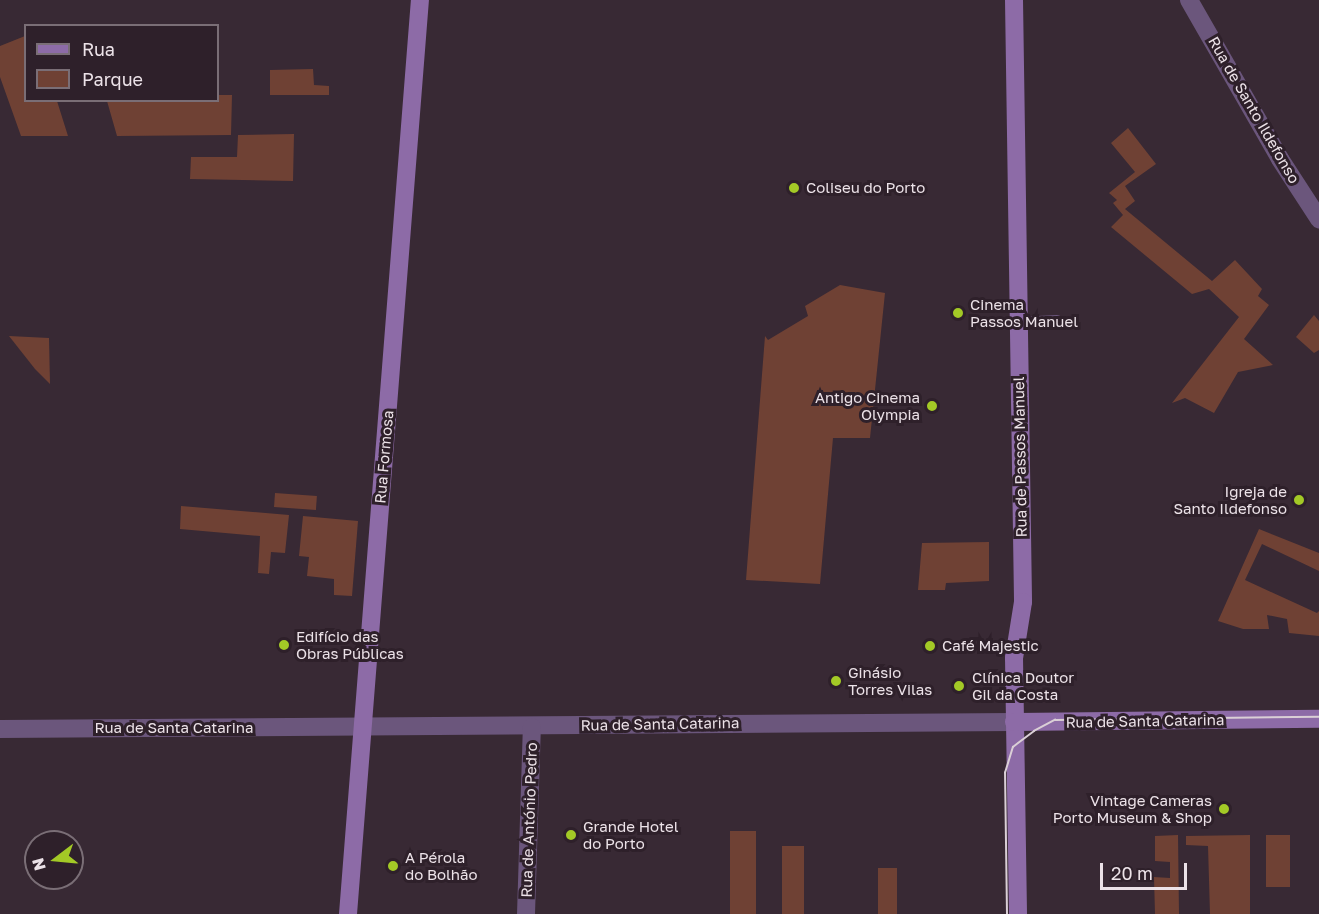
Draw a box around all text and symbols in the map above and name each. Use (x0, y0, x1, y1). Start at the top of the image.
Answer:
legend (24, 24, 219, 102)
street label: Rua de Santo Ildefonso (1205, 33, 1303, 187)
text: Rua (82, 38, 115, 60)
text: Parque (82, 68, 143, 90)
place label: Coliseu do Porto (806, 179, 925, 197)
marker: Coliseu do Porto (787, 181, 801, 195)
place label: Cinema Passos Manuel (970, 295, 1078, 330)
marker: Cinema Passos Manuel (951, 306, 965, 320)
street label: Rua de Passos Manuel (1010, 376, 1030, 538)
place label: Antigo Cinema Olympia (815, 388, 920, 423)
marker: Antigo Cinema Olympia (925, 399, 939, 413)
street label: Rua Formosa (371, 410, 397, 504)
place label: Igreja de Santo Ildefonso (1173, 482, 1287, 517)
marker: Igreja de Santo Ildefonso (1292, 493, 1306, 507)
place label: Edifício das Obras Públicas (296, 627, 404, 662)
place label: Café Majestic (942, 637, 1039, 655)
marker: Edifício das Obras Públicas (277, 638, 291, 652)
marker: Café Majestic (923, 639, 937, 653)
place label: Ginásio Torres Vilas (848, 663, 932, 698)
place label: Clínica Doutor Gil da Costa (972, 668, 1074, 703)
marker: Ginásio Torres Vilas (829, 674, 843, 688)
marker: Clínica Doutor Gil da Costa (950, 677, 968, 695)
street label: Rua de Santa Catarina (1065, 711, 1225, 731)
street label: Rua de Santa Catarina (580, 714, 740, 734)
street label: Rua de Santa Catarina (95, 719, 253, 737)
street label: Rua de António Pedro (517, 742, 541, 898)
place label: Vintage Cameras Porto Museum & Shop (1053, 791, 1212, 826)
marker: Vintage Cameras Porto Museum & Shop (1217, 802, 1231, 816)
place label: Grande Hotel do Porto (583, 817, 679, 852)
marker: Grande Hotel do Porto (564, 828, 578, 842)
north arrow (24, 830, 84, 890)
place label: A Pérola do Bolhão (405, 848, 478, 883)
scale bar (1103, 851, 1190, 889)
text: N (27, 856, 50, 873)
marker: A Pérola do Bolhão (386, 859, 400, 873)
text: 20 m (1111, 862, 1153, 884)

